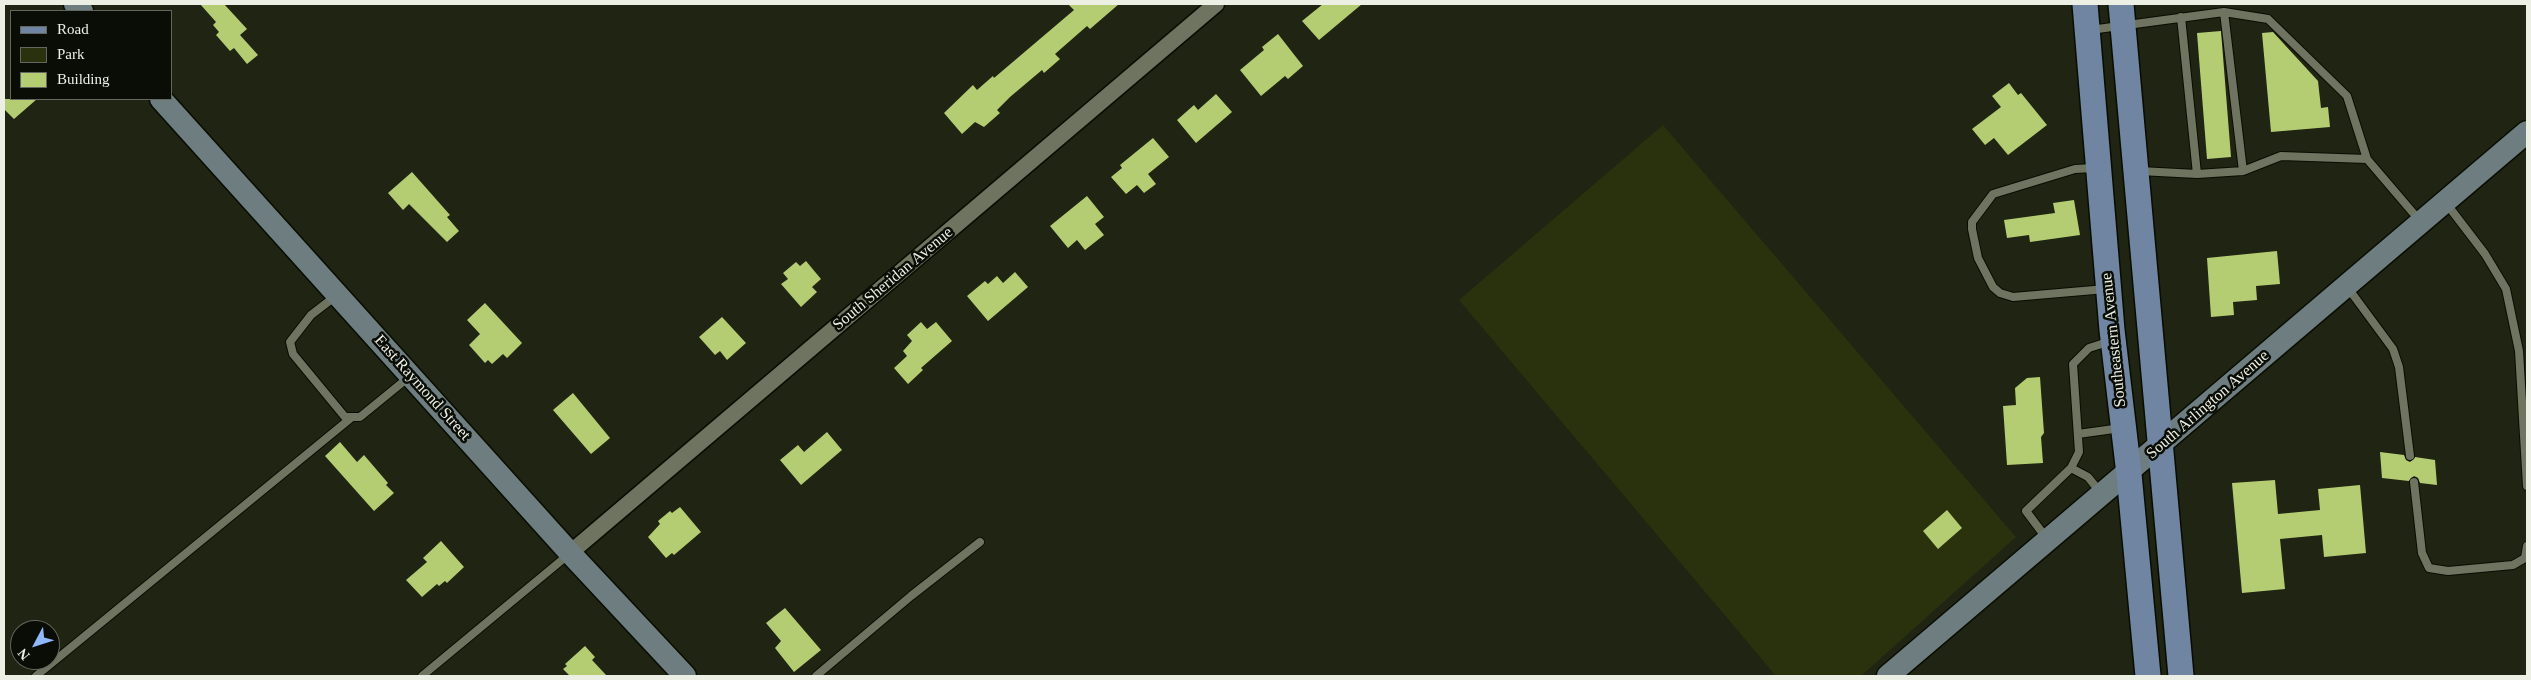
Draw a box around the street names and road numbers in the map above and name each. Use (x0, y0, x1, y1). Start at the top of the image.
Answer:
street label: South Sheridan Avenue (829, 223, 957, 335)
street label: Southeastern Avenue (2097, 272, 2131, 408)
street label: East Raymond Street (370, 331, 474, 445)
street label: South Arlington Avenue (2143, 347, 2273, 463)

